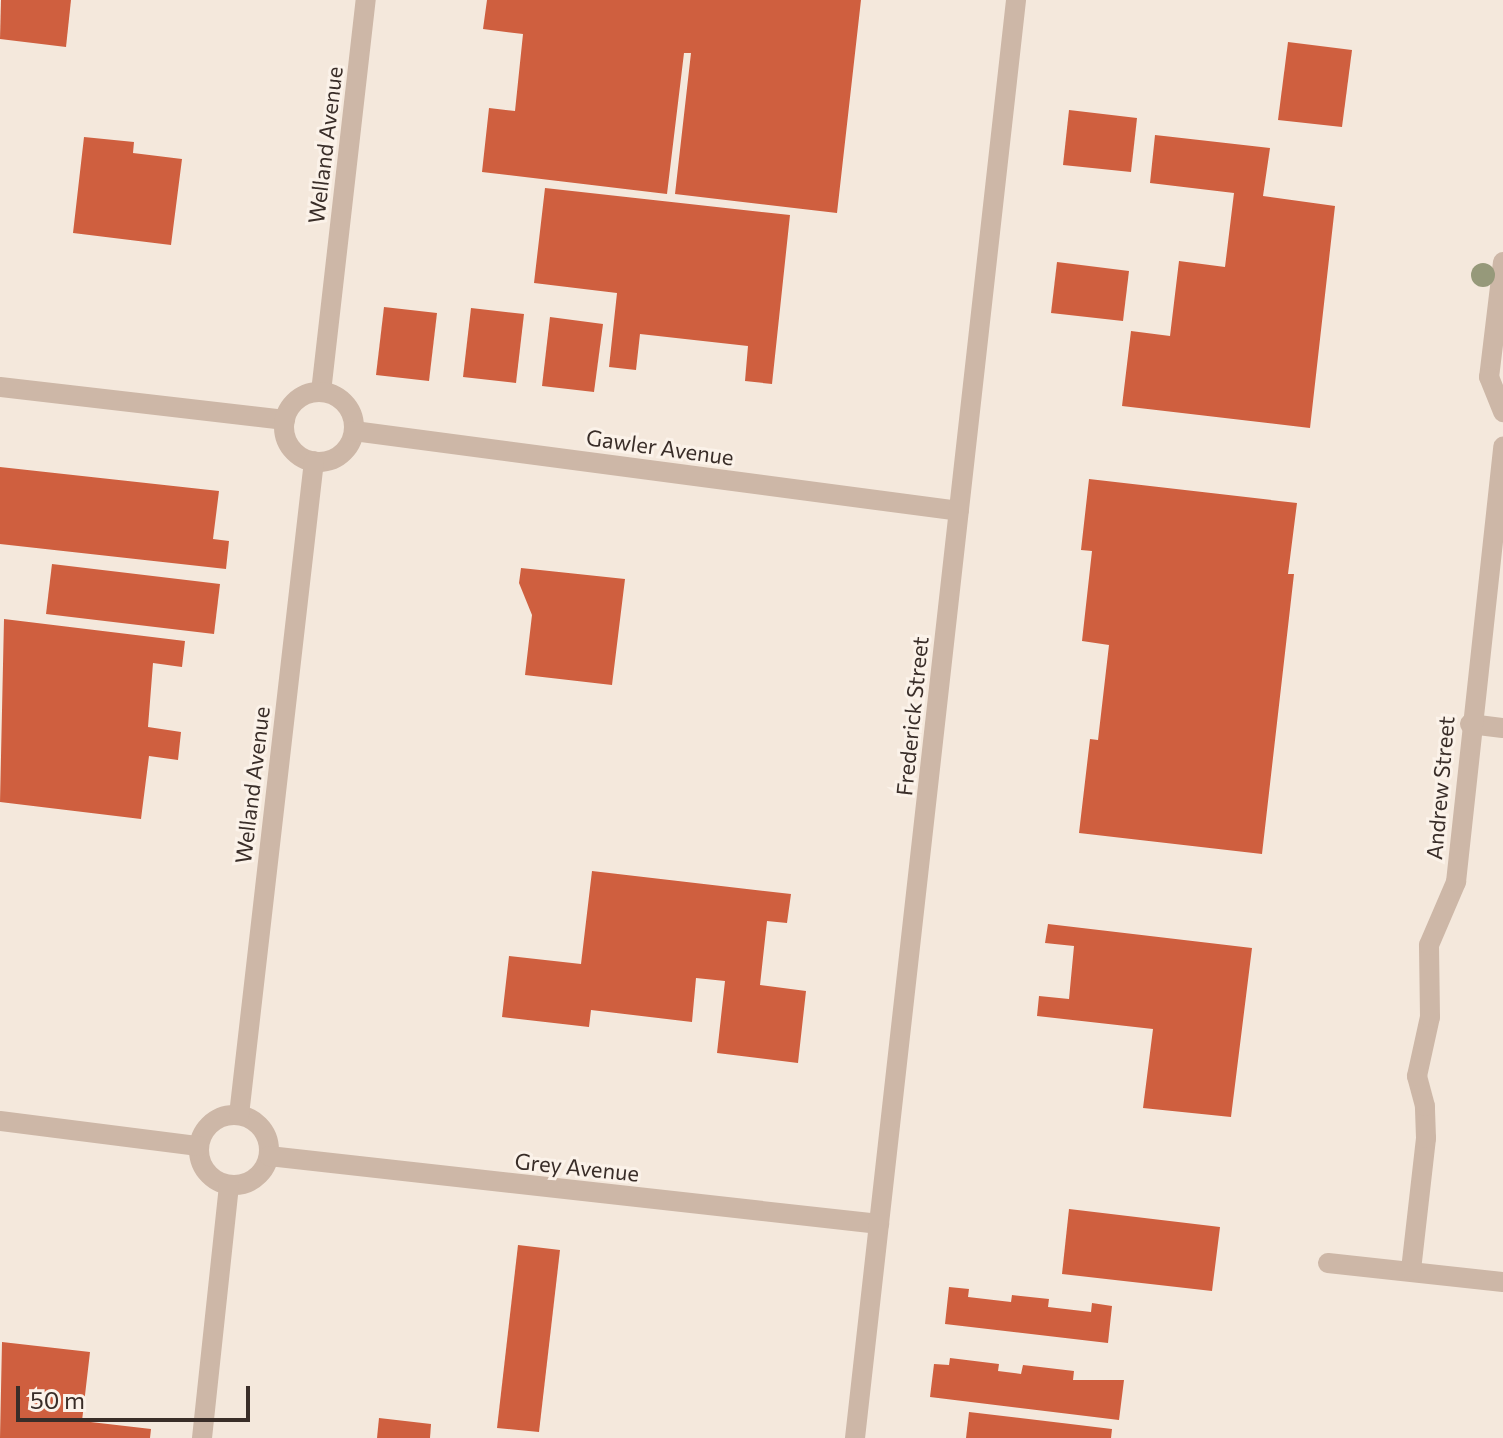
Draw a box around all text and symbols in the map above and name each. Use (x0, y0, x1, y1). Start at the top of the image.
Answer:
street label: Welland Avenue (302, 65, 348, 225)
street label: Gawler Avenue (585, 424, 735, 470)
street label: Frederick Street (890, 635, 934, 797)
street label: Welland Avenue (229, 705, 275, 865)
street label: Andrew Street (1421, 715, 1459, 861)
street label: Grey Avenue (514, 1147, 640, 1187)
scale bar (20, 1370, 254, 1420)
text: 50 m (30, 1385, 85, 1414)

